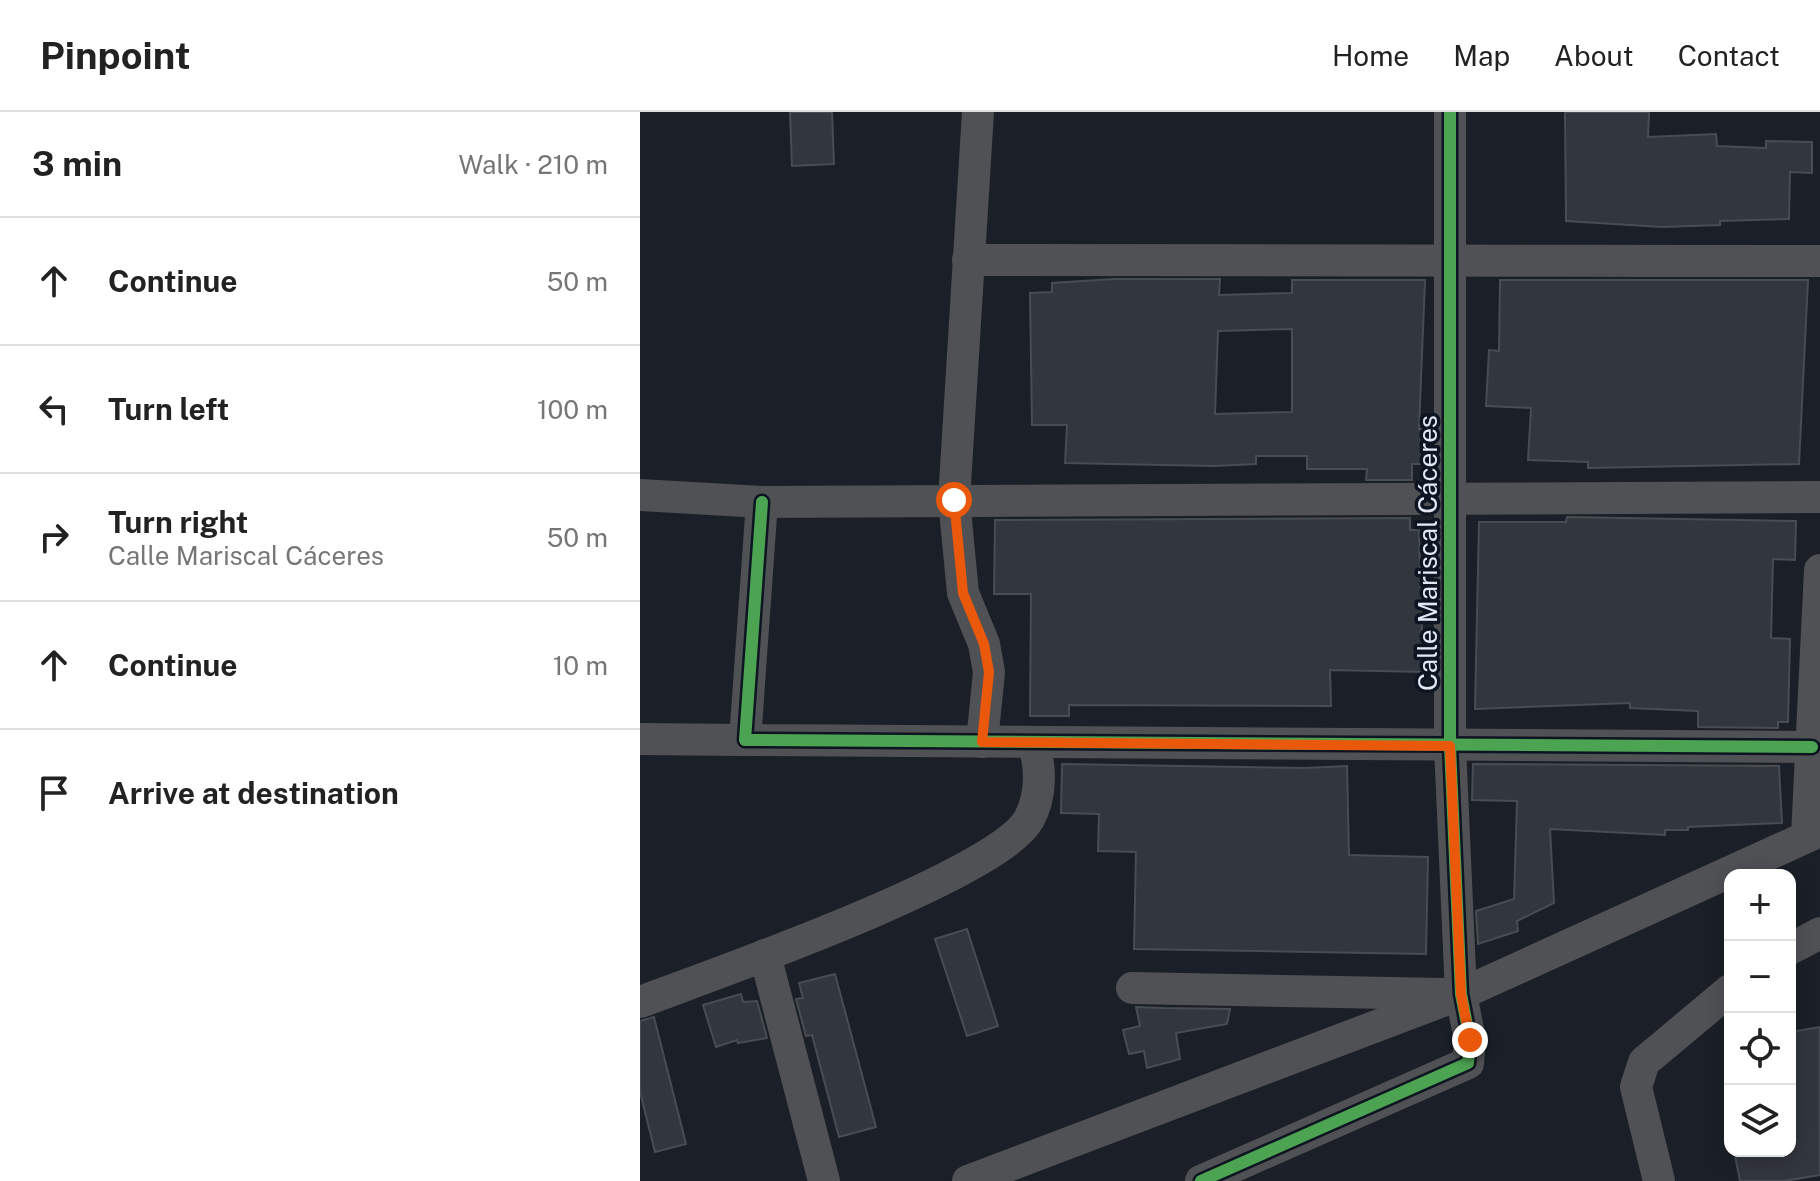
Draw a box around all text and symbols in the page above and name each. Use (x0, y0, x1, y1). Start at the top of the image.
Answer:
text: Pinpoint (40, 33, 190, 78)
text: Home (1332, 39, 1409, 72)
text: Map (1453, 39, 1510, 72)
text: About (1554, 39, 1634, 72)
text: Contact (1678, 39, 1780, 72)
text: 3 min (32, 144, 122, 184)
text: Walk · 210 m (458, 149, 608, 180)
icon: ahead (32, 259, 76, 303)
text: Continue (108, 263, 238, 299)
text: 50 m (547, 266, 608, 297)
icon: left (32, 387, 76, 431)
text: Turn left (108, 391, 229, 427)
text: 100 m (537, 394, 608, 425)
street label: Calle Mariscal Cáceres (1412, 415, 1443, 691)
route start (936, 482, 972, 518)
text: Turn right (108, 504, 248, 540)
icon: right (32, 515, 76, 559)
text: 50 m (547, 522, 608, 553)
text: Calle Mariscal Cáceres (108, 540, 384, 571)
icon: ahead (32, 643, 76, 687)
text: Continue (108, 647, 238, 683)
text: 10 m (553, 650, 608, 681)
icon: arrive (32, 771, 76, 815)
text: Arrive at destination (108, 775, 399, 811)
map controls (1724, 869, 1796, 1157)
button: + (1724, 869, 1796, 941)
button: − (1724, 941, 1796, 1013)
button: locate (1724, 1013, 1796, 1085)
route end (1452, 1022, 1488, 1058)
button: layers (1724, 1085, 1796, 1157)

